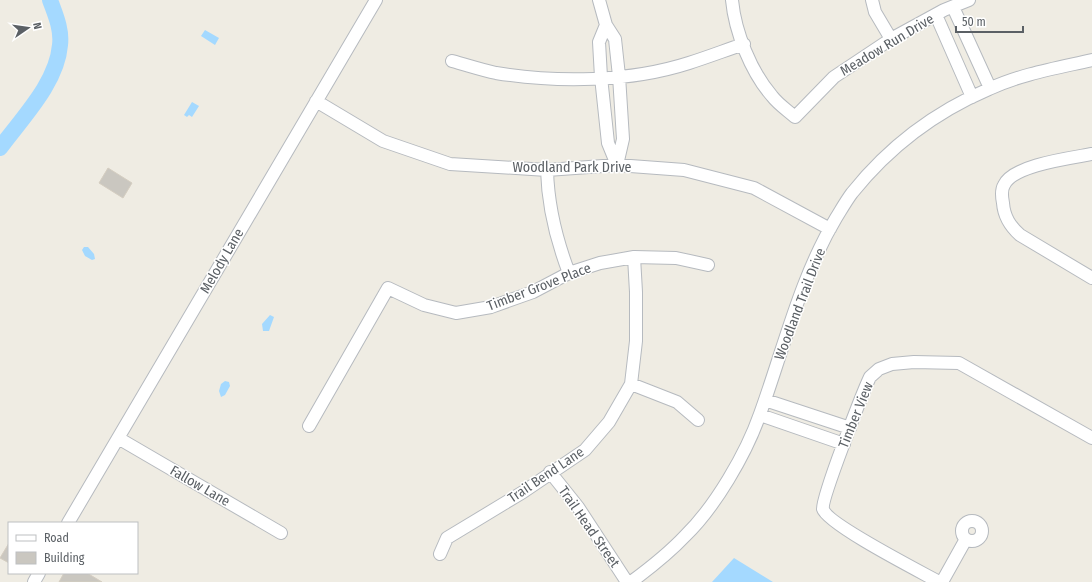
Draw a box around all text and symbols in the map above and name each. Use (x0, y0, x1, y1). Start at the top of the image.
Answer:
north arrow (8, 8, 48, 48)
scale bar (956, 8, 1023, 34)
street label: Meadow Run Drive (837, 10, 937, 80)
text: 50 m (962, 15, 986, 29)
text: N (30, 21, 44, 31)
street label: Woodland Park Drive (512, 159, 632, 176)
street label: Melody Lane (197, 225, 247, 296)
street label: Woodland Trail Drive (771, 245, 829, 362)
street label: Timber Grove Place (485, 259, 593, 315)
street label: Timber View (835, 379, 877, 451)
street label: Trail Bend Lane (505, 443, 587, 507)
street label: Fallow Lane (167, 462, 233, 510)
street label: Trail Head Street (555, 483, 624, 571)
legend (8, 522, 138, 574)
text: Road (44, 531, 69, 545)
text: Building (44, 551, 85, 565)

